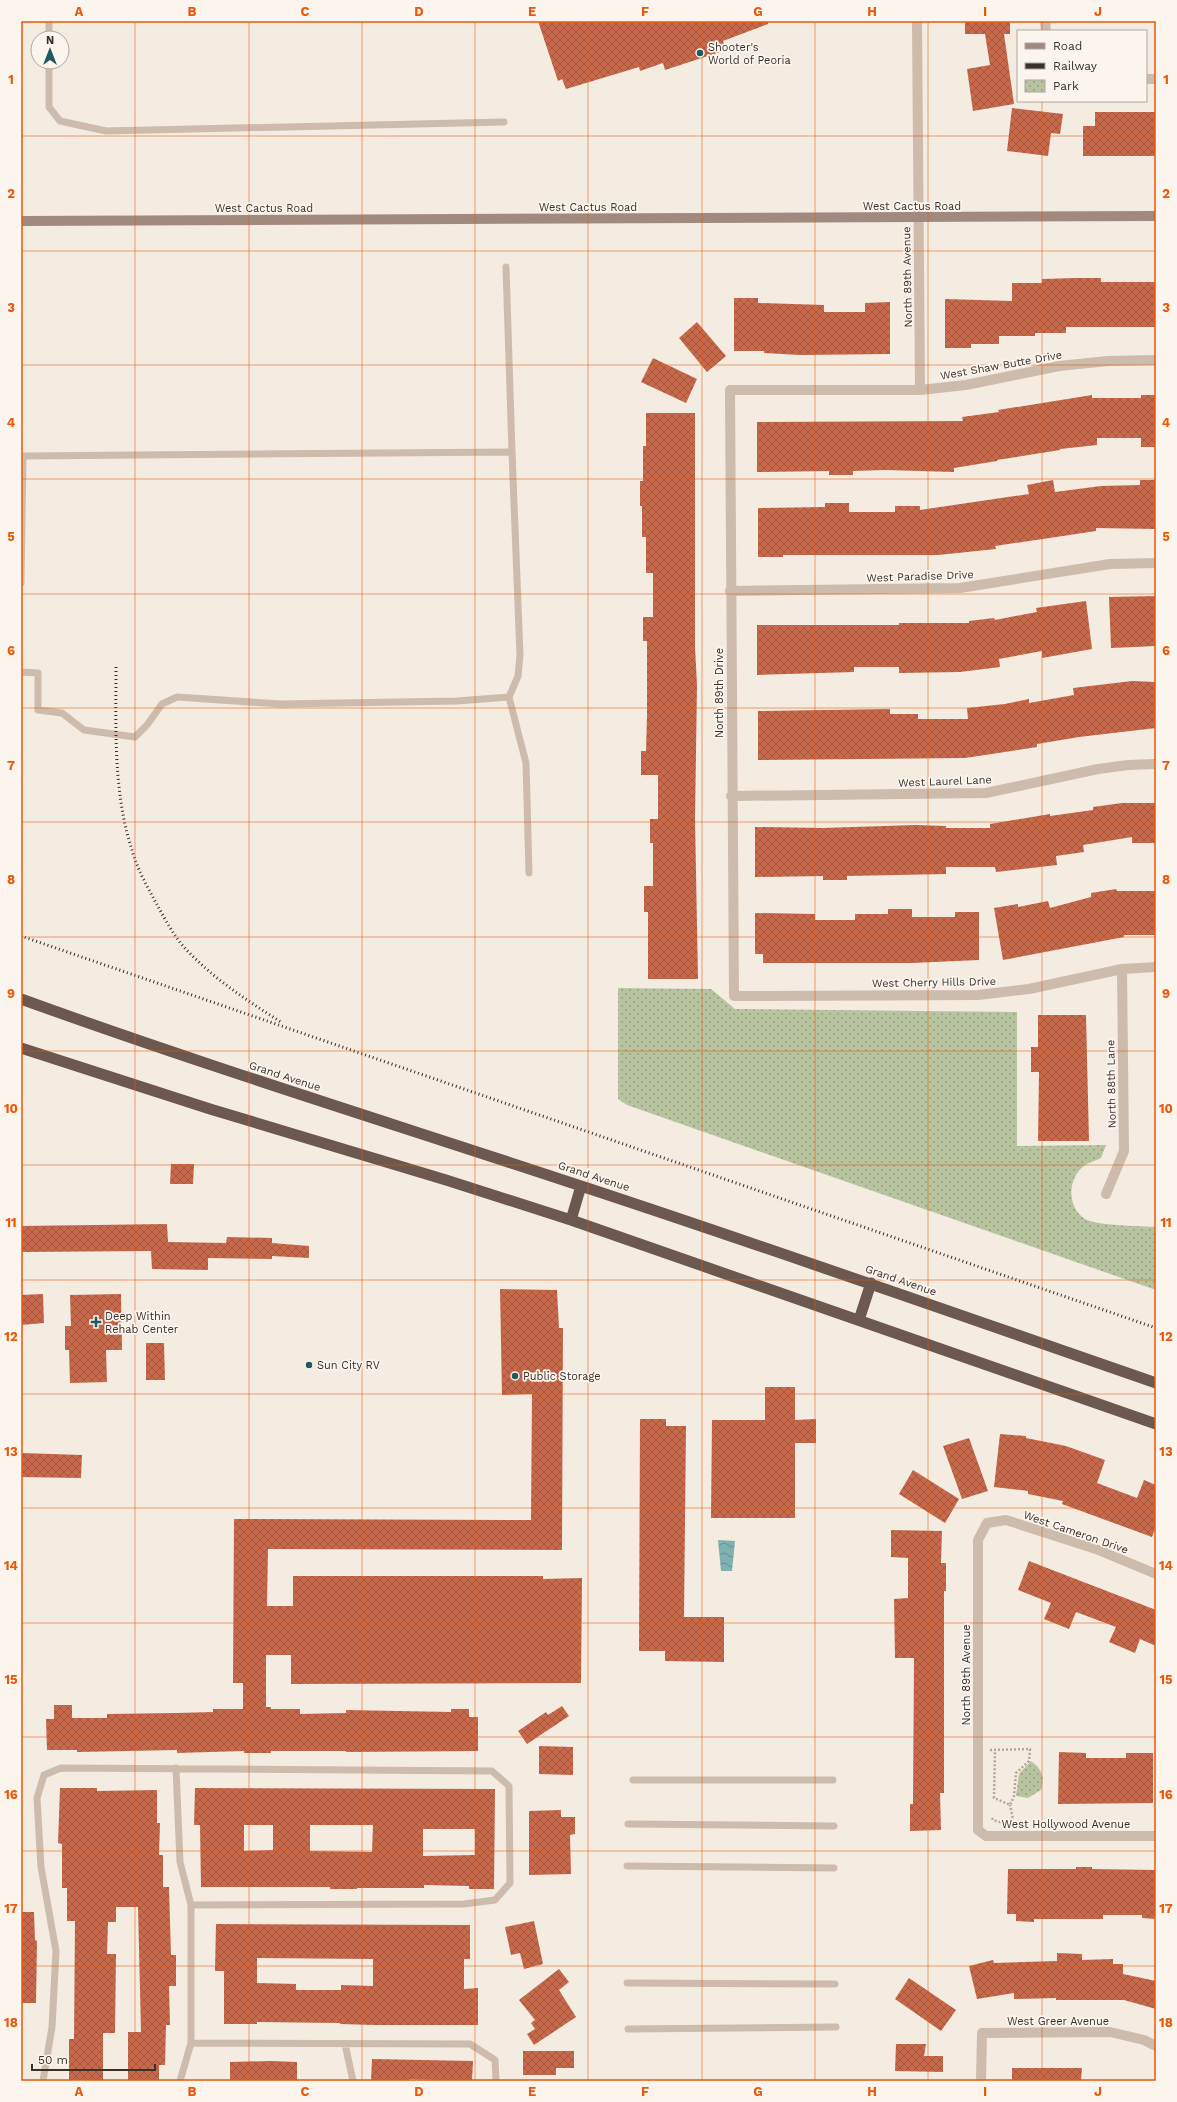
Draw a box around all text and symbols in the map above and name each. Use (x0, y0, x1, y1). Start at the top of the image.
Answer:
text: A (75, 4, 84, 19)
text: B (188, 4, 197, 19)
text: C (301, 4, 310, 19)
text: D (414, 4, 424, 19)
text: E (528, 4, 536, 19)
text: F (641, 4, 649, 19)
text: G (753, 4, 763, 19)
text: H (867, 4, 877, 19)
text: I (983, 4, 987, 19)
text: J (1094, 4, 1102, 19)
north arrow (30, 30, 70, 70)
legend (1017, 30, 1147, 102)
text: N (46, 34, 54, 47)
text: Road (1053, 39, 1082, 53)
place label: Shooter's World of Peoria (708, 41, 791, 67)
marker: Shooter's World of Peoria (695, 48, 705, 58)
text: Railway (1053, 59, 1098, 73)
text: 1 (8, 72, 14, 87)
text: 1 (1163, 72, 1169, 87)
text: Park (1053, 79, 1079, 93)
text: 2 (7, 186, 15, 201)
text: 2 (1162, 186, 1170, 201)
street label: West Cactus Road (863, 200, 961, 213)
street label: West Cactus Road (539, 201, 637, 214)
street label: West Cactus Road (215, 202, 313, 215)
street label: North 89th Avenue (900, 226, 915, 328)
text: 3 (7, 300, 15, 315)
text: 3 (1162, 300, 1170, 315)
street label: West Shaw Butte Drive (939, 348, 1063, 383)
text: 4 (7, 415, 16, 430)
text: 4 (1162, 415, 1171, 430)
text: 5 (7, 529, 15, 544)
text: 5 (1162, 529, 1170, 544)
street label: West Paradise Drive (866, 568, 974, 585)
text: 6 (7, 643, 15, 658)
text: 6 (1162, 643, 1170, 658)
street label: North 89th Drive (713, 648, 726, 738)
text: 7 (7, 758, 15, 773)
text: 7 (1162, 758, 1170, 773)
street label: West Laurel Lane (898, 773, 992, 790)
text: 8 (7, 872, 15, 887)
text: 8 (1162, 872, 1170, 887)
street label: West Cherry Hills Drive (872, 975, 996, 990)
text: 9 (7, 986, 15, 1001)
text: 9 (1162, 986, 1170, 1001)
street label: North 88th Lane (1104, 1040, 1119, 1128)
street label: Grand Avenue (247, 1059, 322, 1094)
text: 10 (4, 1101, 18, 1116)
text: 10 (1159, 1101, 1173, 1116)
street label: Grand Avenue (556, 1159, 631, 1194)
text: 11 (5, 1215, 17, 1230)
text: 11 (1160, 1215, 1172, 1230)
street label: Grand Avenue (864, 1262, 938, 1299)
place label: Deep Within Rehab Center (105, 1310, 179, 1336)
marker: Deep Within Rehab Center (90, 1316, 102, 1328)
text: 12 (4, 1329, 18, 1344)
text: 12 (1159, 1329, 1173, 1344)
place label: Sun City RV (317, 1359, 380, 1372)
marker: Sun City RV (304, 1360, 314, 1370)
place label: Public Storage (523, 1370, 601, 1383)
marker: Public Storage (510, 1371, 520, 1381)
text: 13 (4, 1444, 18, 1459)
text: 13 (1159, 1444, 1173, 1459)
street label: West Cameron Drive (1022, 1508, 1130, 1557)
text: 14 (4, 1558, 19, 1573)
text: 14 (1159, 1558, 1174, 1573)
street label: North 89th Avenue (960, 1624, 973, 1726)
text: 15 (4, 1672, 18, 1687)
text: 15 (1159, 1672, 1173, 1687)
text: 16 (4, 1787, 18, 1802)
text: 16 (1159, 1787, 1173, 1802)
street label: West Hollywood Avenue (1002, 1818, 1130, 1831)
text: 17 (4, 1901, 18, 1916)
text: 17 (1159, 1901, 1173, 1916)
text: 18 (4, 2015, 18, 2030)
street label: West Greer Avenue (1007, 2015, 1109, 2028)
text: 18 (1159, 2015, 1173, 2030)
scale bar (32, 2046, 155, 2072)
text: 50 m (38, 2053, 68, 2067)
text: A (75, 2084, 84, 2099)
text: B (188, 2084, 197, 2099)
text: C (301, 2084, 310, 2099)
text: D (414, 2084, 424, 2099)
text: E (528, 2084, 536, 2099)
text: F (641, 2084, 649, 2099)
text: G (753, 2084, 763, 2099)
text: H (867, 2084, 877, 2099)
text: I (983, 2084, 987, 2099)
text: J (1094, 2084, 1102, 2099)

